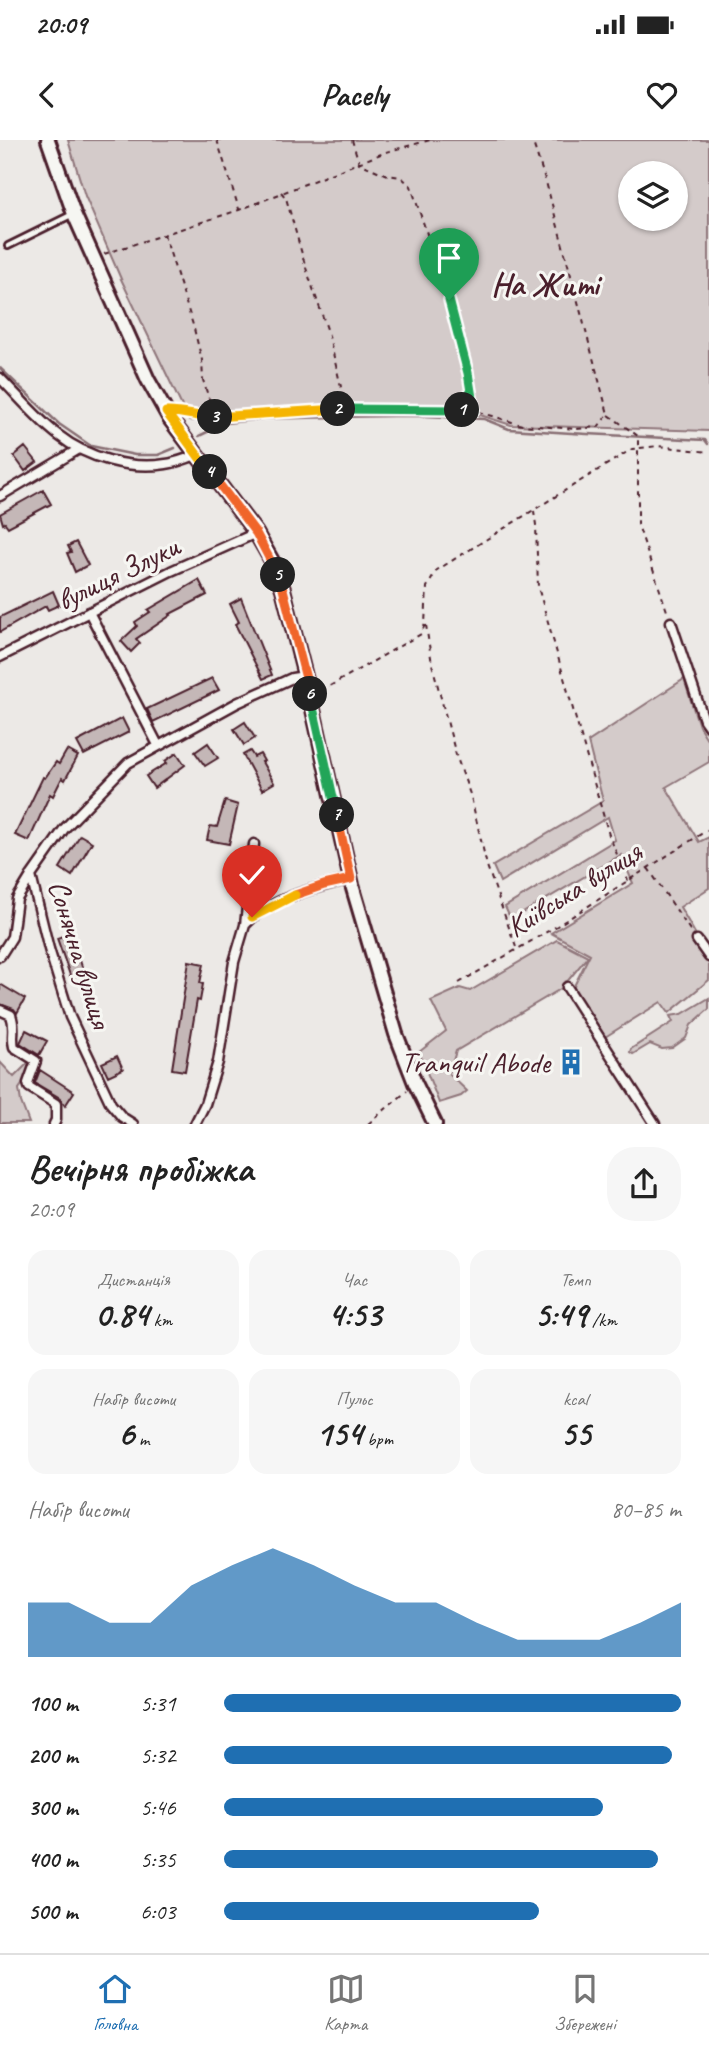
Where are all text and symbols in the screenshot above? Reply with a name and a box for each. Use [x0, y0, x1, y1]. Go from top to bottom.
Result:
text: 20:09 [35, 8, 87, 41]
text: Pacely [321, 74, 388, 115]
icon: back [28, 76, 66, 114]
icon: heart [643, 76, 681, 114]
map controls [618, 161, 688, 231]
button: layers [618, 161, 688, 231]
pin [419, 228, 479, 300]
icon: arrive [430, 239, 468, 277]
district label: На Житі [491, 264, 603, 305]
pin: 2 [320, 392, 356, 426]
pin: 1 [444, 392, 480, 428]
text: 2 [333, 396, 342, 420]
text: 1 [457, 397, 466, 421]
pin: 3 [198, 400, 232, 434]
text: 3 [210, 404, 219, 428]
pin: 4 [192, 454, 228, 490]
text: 4 [205, 459, 214, 483]
street label: вулиця Злуки [50, 526, 187, 619]
pin: 5 [260, 558, 296, 592]
text: 5 [273, 562, 282, 586]
pin: 6 [292, 676, 328, 712]
text: 6 [305, 681, 314, 705]
pin: 7 [320, 798, 354, 832]
text: 7 [332, 802, 341, 826]
street label: Київська вулиця [499, 832, 650, 946]
pin [222, 845, 282, 917]
icon: check [233, 856, 271, 894]
street label: Сонячна вулиця [40, 875, 121, 1035]
place label: Tranquil Abode [401, 1043, 552, 1081]
building icon: Tranquil Abode [556, 1047, 586, 1077]
text: Вечірня пробіжка [28, 1145, 253, 1192]
button: share [607, 1147, 681, 1221]
text: 20:09 [28, 1195, 74, 1224]
text: Дистанція [97, 1268, 170, 1292]
text: Час [342, 1268, 367, 1292]
text: Темп [560, 1268, 591, 1292]
text: 0.84 [95, 1292, 149, 1337]
text: 4:53 [328, 1292, 381, 1337]
text: 5:49 [534, 1292, 587, 1337]
text: km [149, 1308, 172, 1332]
text: /km [587, 1308, 617, 1332]
text: Набір висоти [92, 1387, 175, 1411]
text: Пульс [336, 1387, 373, 1411]
text: kcal [563, 1387, 588, 1411]
text: 6 [118, 1411, 134, 1456]
text: 154 [316, 1411, 363, 1456]
text: 55 [560, 1411, 591, 1456]
text: m [134, 1427, 149, 1451]
text: bpm [363, 1427, 393, 1451]
text: Набір висоти [28, 1495, 128, 1524]
text: 80–85 m [611, 1495, 681, 1524]
text: 100 m [28, 1689, 78, 1718]
text: 5:31 [140, 1689, 176, 1718]
text: 200 m [28, 1741, 78, 1770]
text: 5:32 [140, 1741, 176, 1770]
text: 300 m [28, 1793, 78, 1822]
text: 5:46 [140, 1793, 176, 1822]
text: 400 m [28, 1845, 78, 1874]
text: 5:35 [140, 1845, 176, 1874]
text: 500 m [28, 1897, 77, 1926]
text: 6:03 [140, 1897, 176, 1926]
tab: Головна [93, 1970, 138, 2036]
tab: Карта [324, 1970, 367, 2036]
tab: Збережені [554, 1970, 616, 2036]

